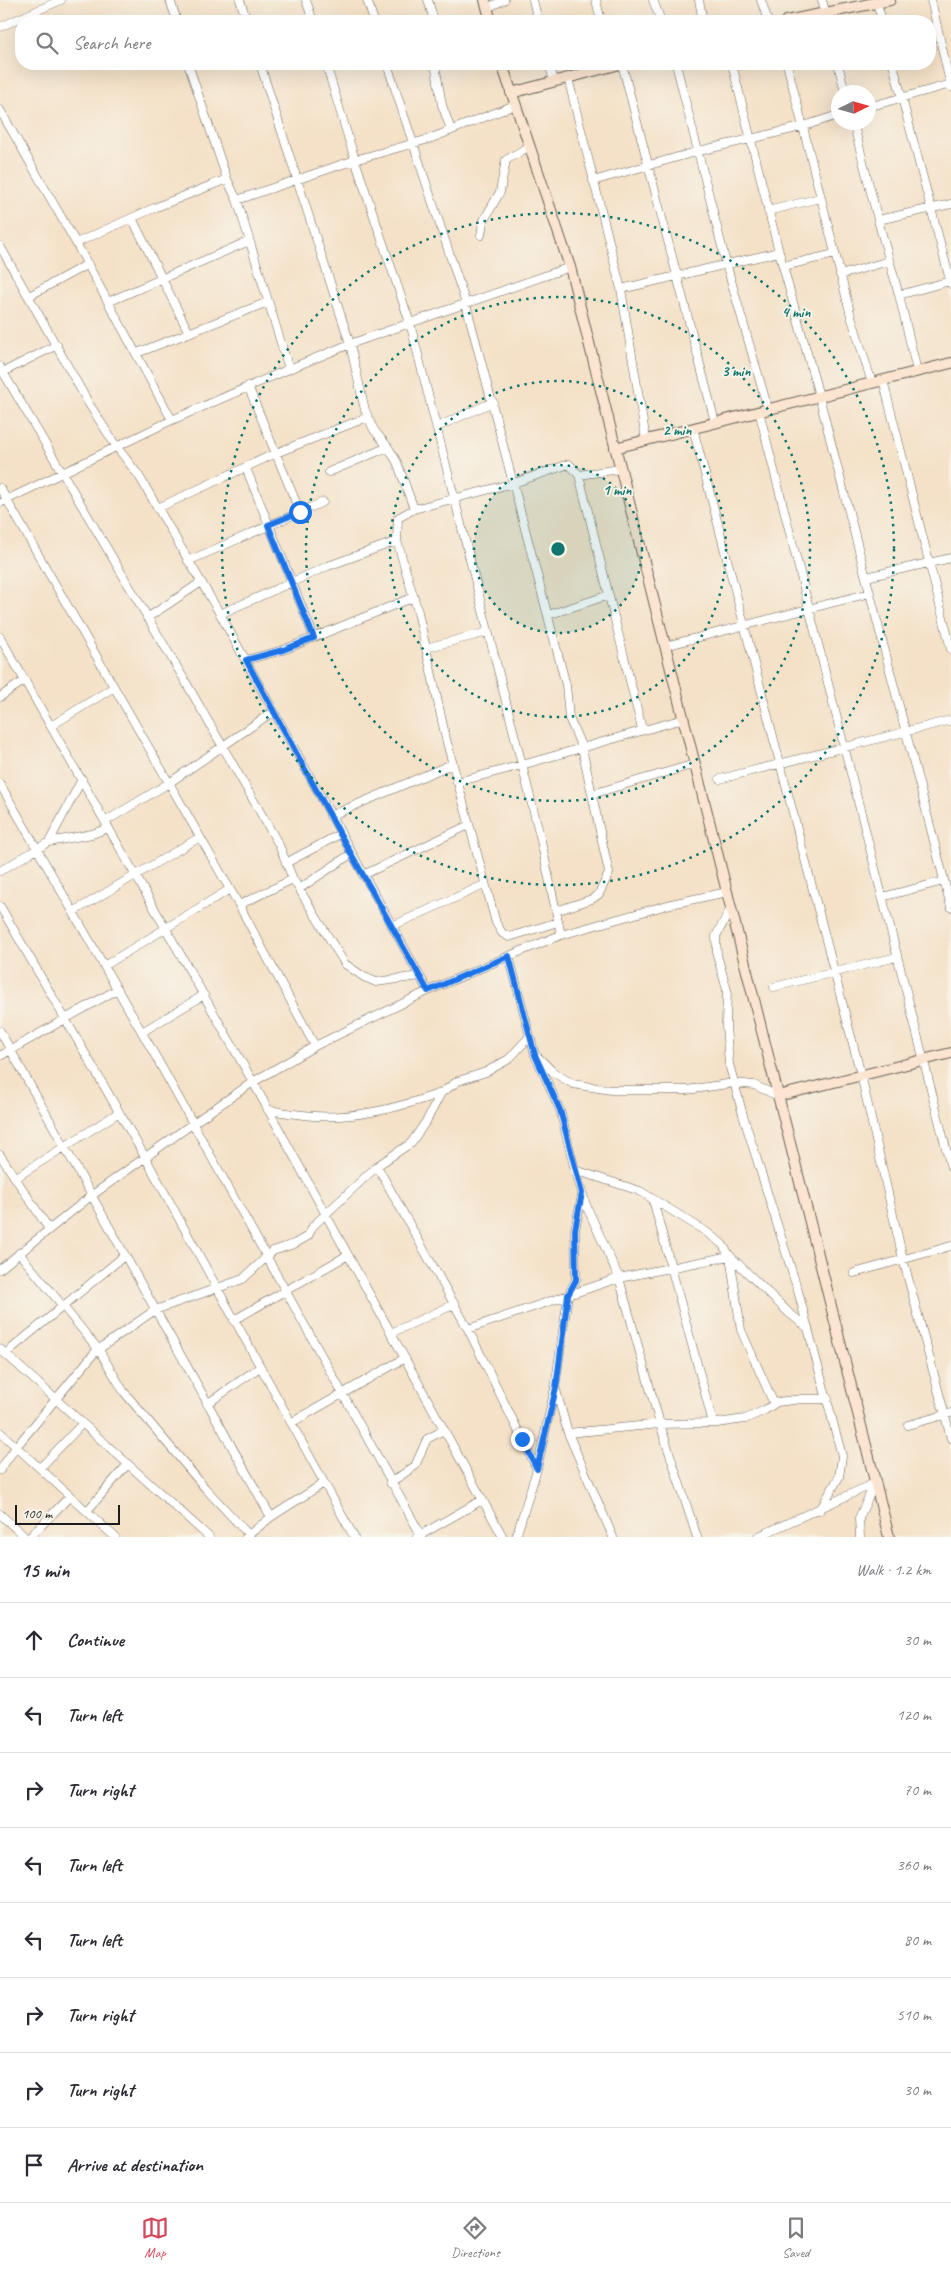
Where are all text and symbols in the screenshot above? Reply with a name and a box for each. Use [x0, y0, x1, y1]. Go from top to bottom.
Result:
search box [15, 15, 936, 70]
icon: search [33, 29, 61, 57]
text: Search here [73, 31, 150, 55]
north arrow [831, 85, 876, 130]
text: 4 min [782, 303, 811, 322]
text: 3 min [722, 362, 751, 381]
text: 2 min [663, 421, 692, 440]
text: 1 min [603, 481, 632, 500]
route start [289, 501, 312, 524]
centre of rings [549, 540, 567, 558]
route end [511, 1428, 534, 1451]
scale bar [15, 1502, 120, 1525]
text: 100 m [22, 1505, 52, 1522]
text: 15 min [20, 1557, 69, 1583]
text: Walk · 1.2 km [856, 1560, 931, 1580]
icon: ahead [20, 1626, 48, 1654]
text: Continue [67, 1628, 124, 1652]
text: 30 m [904, 1630, 931, 1650]
icon: left [20, 1701, 48, 1729]
text: Turn left [67, 1703, 122, 1727]
text: 120 m [897, 1705, 931, 1725]
icon: right [20, 1776, 48, 1804]
text: Turn right [67, 1778, 134, 1802]
text: 70 m [904, 1780, 931, 1800]
icon: left [20, 1851, 48, 1879]
text: Turn left [67, 1853, 122, 1877]
text: 360 m [897, 1855, 931, 1875]
icon: left [20, 1926, 48, 1954]
text: Turn left [67, 1928, 122, 1952]
text: 80 m [904, 1930, 931, 1950]
icon: right [20, 2001, 48, 2029]
text: Turn right [67, 2003, 134, 2027]
text: 510 m [897, 2005, 931, 2025]
icon: right [20, 2076, 48, 2104]
text: Turn right [67, 2078, 134, 2102]
text: 30 m [904, 2080, 931, 2100]
icon: arrive [20, 2151, 48, 2179]
text: Arrive at destination [67, 2153, 203, 2177]
tab: Map [141, 2214, 169, 2261]
tab: Directions [451, 2214, 500, 2261]
tab: Saved [782, 2214, 810, 2261]

